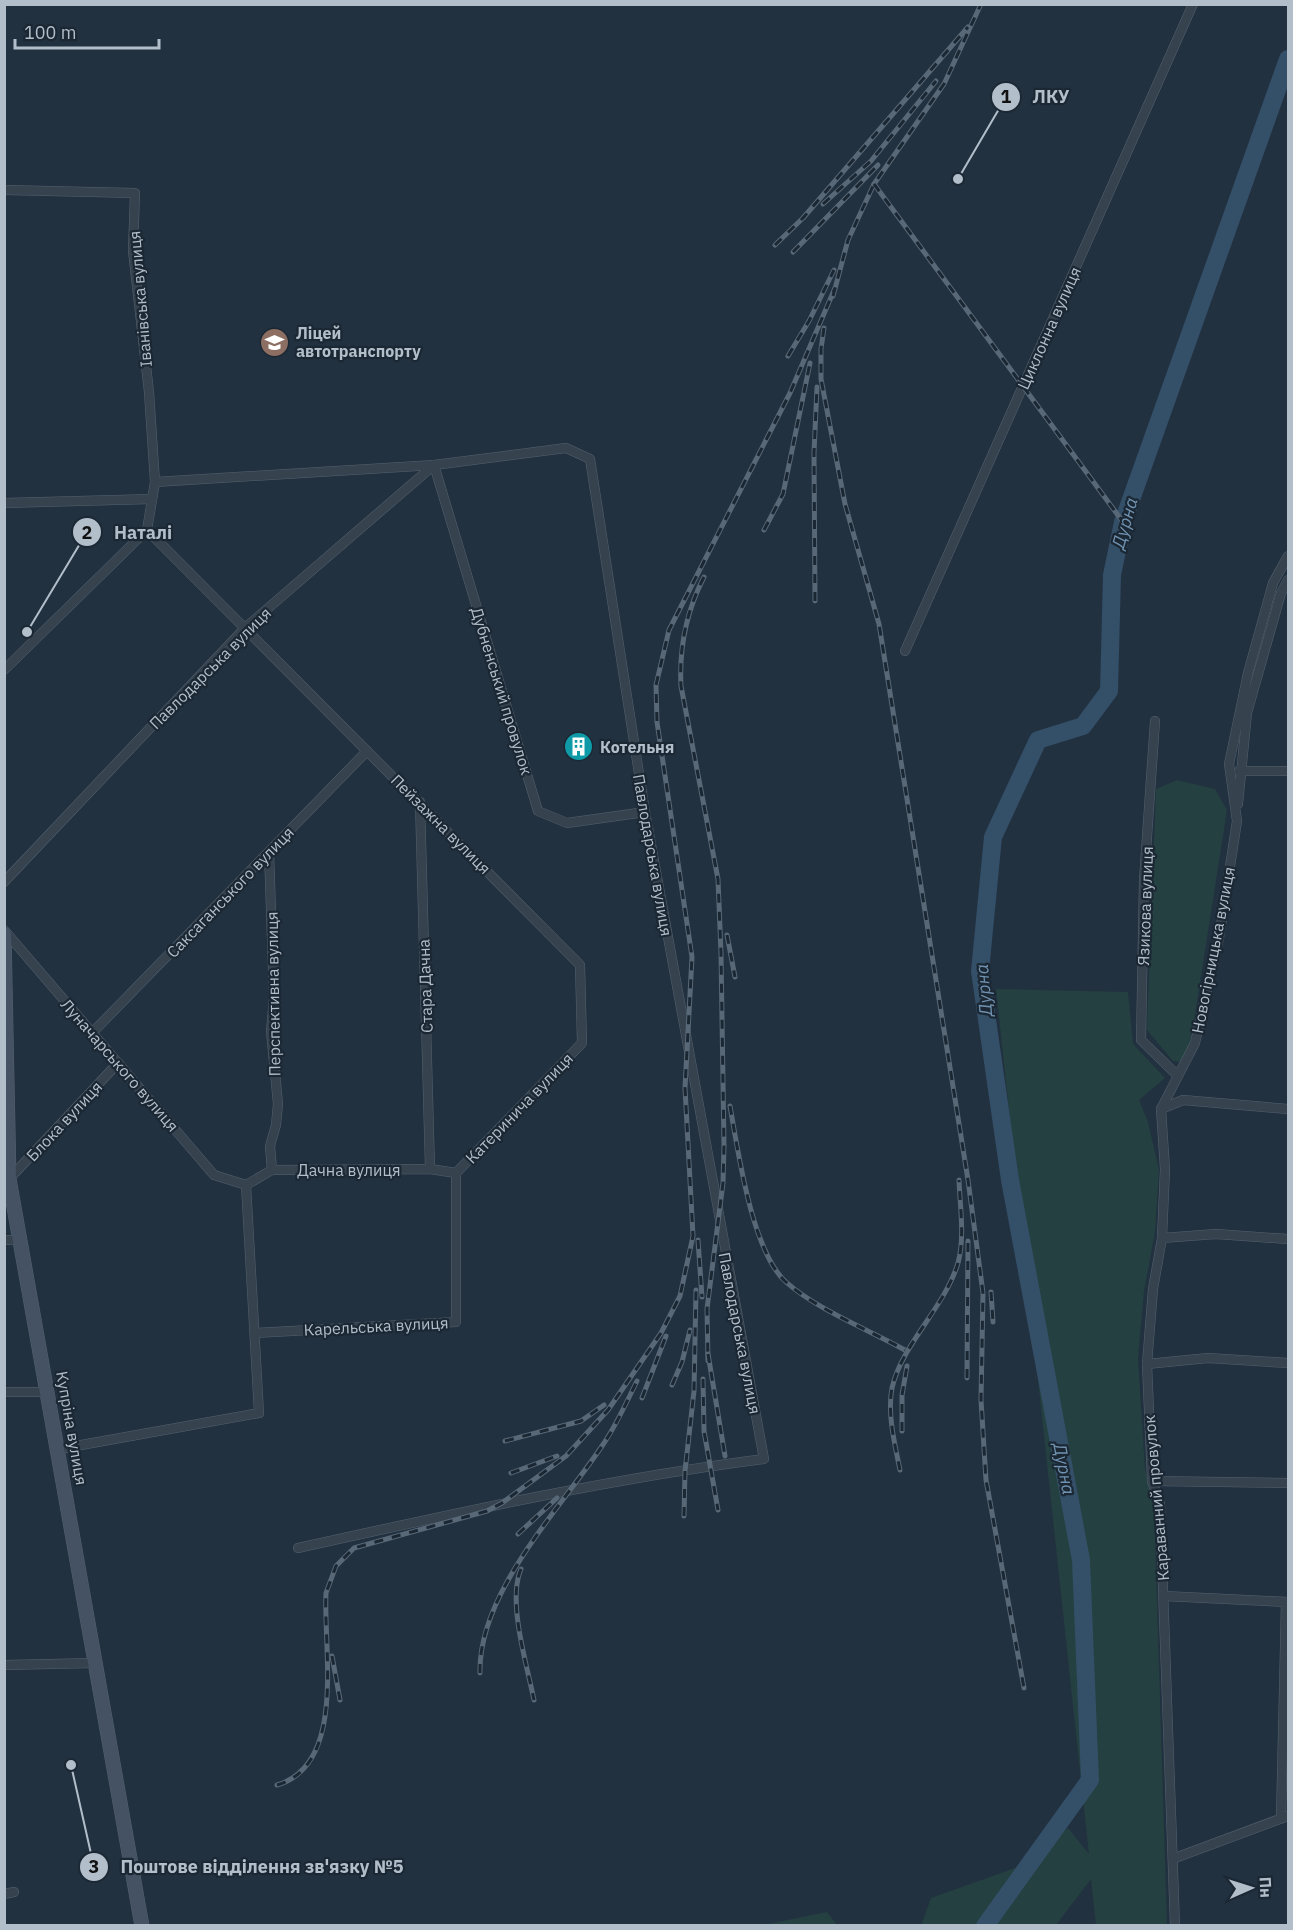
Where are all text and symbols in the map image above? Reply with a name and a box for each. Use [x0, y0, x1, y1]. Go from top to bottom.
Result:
scale bar [15, 12, 159, 50]
text: 100 m [24, 21, 76, 44]
callout: ЛКУ [991, 79, 1081, 115]
text: 1 [1001, 85, 1012, 108]
text: ЛКУ [1033, 85, 1070, 108]
street label: Іванівська вулиця [124, 230, 156, 368]
street label: Циклонна вулиця [1013, 264, 1085, 392]
place label: Ліцей автотранспорту [296, 323, 421, 361]
school or university icon: Ліцей автотранспорту [259, 326, 291, 358]
water label: Дурна [1106, 495, 1143, 553]
callout: Наталі [72, 514, 184, 550]
text: 2 [82, 521, 92, 544]
text: Наталі [114, 521, 172, 544]
street label: Павлодарська вулиця [145, 603, 275, 733]
street label: Дубненський провулок [467, 605, 537, 778]
building icon: Котельня [563, 731, 595, 763]
place label: Котельня [600, 737, 674, 757]
street label: Пейзажна вулиця [387, 770, 495, 878]
street label: Павлодарська вулиця [629, 772, 677, 938]
street label: Саксаганського вулиця [162, 822, 298, 962]
street label: Язикова вулиця [1133, 846, 1157, 966]
street label: Новогірницька вулиця [1187, 865, 1239, 1035]
street label: Перспективна вулиця [262, 911, 284, 1077]
street label: Стара Дачна [413, 938, 437, 1033]
water label: Дурна [970, 963, 997, 1019]
street label: Луначарського вулиця [57, 994, 183, 1136]
street label: Катеринича вулиця [461, 1048, 577, 1168]
street label: Блока вулиця [22, 1077, 106, 1165]
street label: Дачна вулиця [297, 1160, 401, 1180]
street label: Павлодарська вулиця [715, 1250, 765, 1416]
street label: Карельська вулиця [303, 1312, 449, 1340]
street label: Купріна вулиця [52, 1369, 92, 1487]
street label: Караванний провулок [1139, 1414, 1173, 1582]
water label: Дурна [1048, 1439, 1081, 1497]
callout: Поштове відділення зв'язку №5 [79, 1849, 416, 1885]
text: 3 [89, 1855, 99, 1878]
text: Поштове відділення зв'язку №5 [120, 1855, 404, 1878]
north arrow [1221, 1858, 1281, 1918]
text: Пн [1255, 1876, 1277, 1898]

